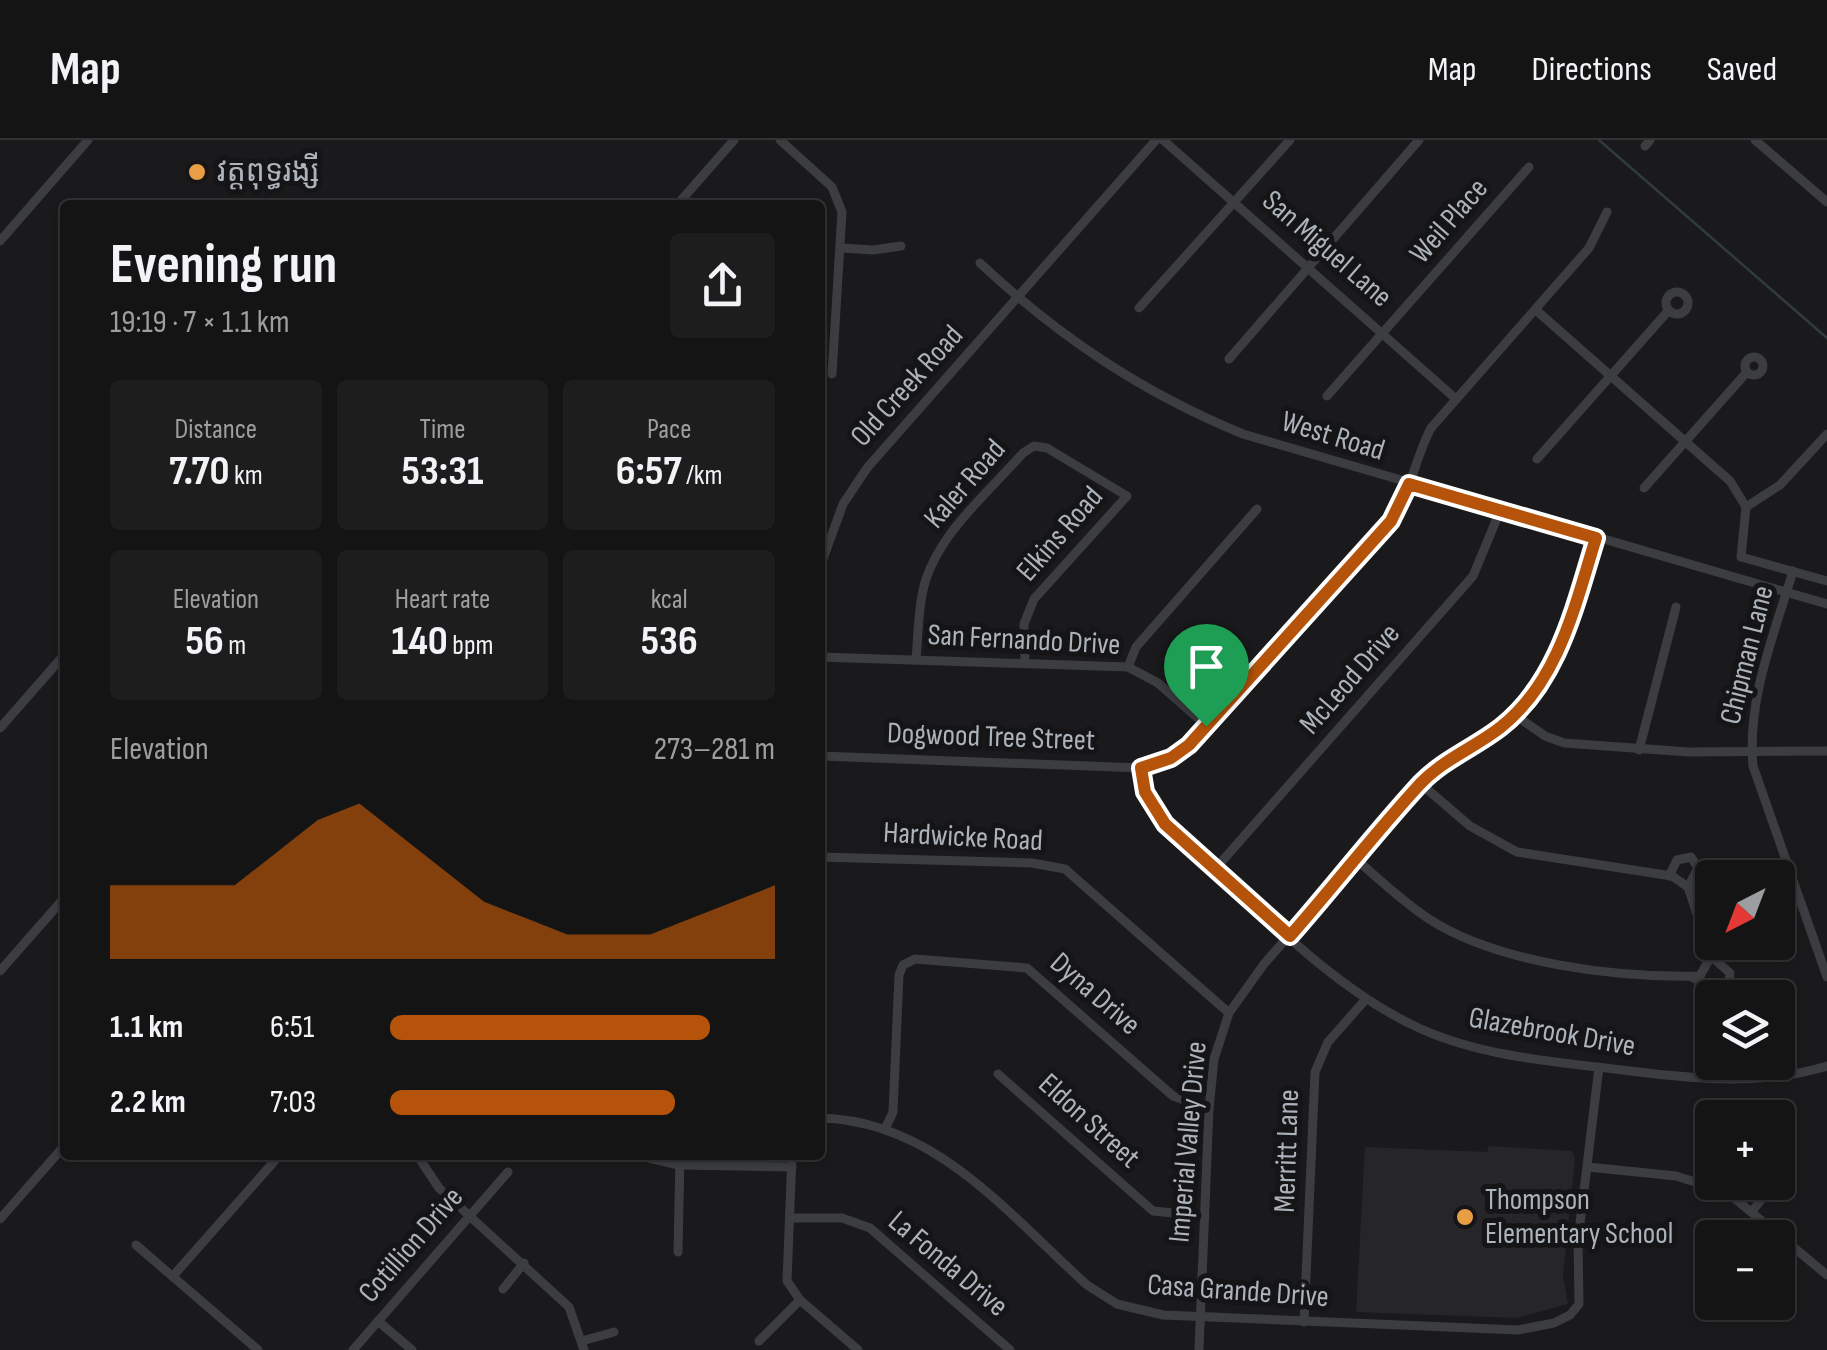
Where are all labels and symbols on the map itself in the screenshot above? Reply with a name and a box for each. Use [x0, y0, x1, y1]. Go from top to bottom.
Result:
place label: វត្តពុទ្ធរង្សី [217, 152, 320, 190]
marker: វត្តពុទ្ធរង្សី [186, 161, 208, 183]
street label: Weil Place [1402, 171, 1496, 271]
street label: San Miguel Lane [1255, 183, 1399, 315]
street label: Old Creek Road [843, 318, 971, 454]
street label: West Road [1277, 403, 1389, 469]
street label: Kaler Road [917, 432, 1013, 536]
street label: Elkins Road [1009, 479, 1111, 589]
street label: Chipman Lane [1712, 582, 1782, 728]
street label: McLeod Drive [1292, 616, 1408, 742]
street label: San Fernando Drive [927, 617, 1121, 663]
pin [1164, 624, 1249, 727]
street label: Dogwood Tree Street [886, 715, 1096, 759]
street label: Hardwicke Road [882, 815, 1044, 859]
north arrow [1695, 860, 1795, 960]
street label: Dyna Drive [1043, 945, 1147, 1043]
street label: Glazebrook Drive [1466, 1000, 1638, 1064]
street label: Imperial Valley Drive [1161, 1040, 1215, 1244]
street label: Eldon Street [1031, 1066, 1147, 1176]
street label: Merritt Lane [1267, 1089, 1307, 1213]
street label: Cotillion Drive [351, 1180, 471, 1310]
place label: Thompson Elementary School [1485, 1182, 1673, 1252]
street label: La Fonda Drive [881, 1204, 1015, 1324]
marker: Thompson Elementary School [1454, 1206, 1476, 1228]
street label: Casa Grande Drive [1146, 1267, 1330, 1315]

